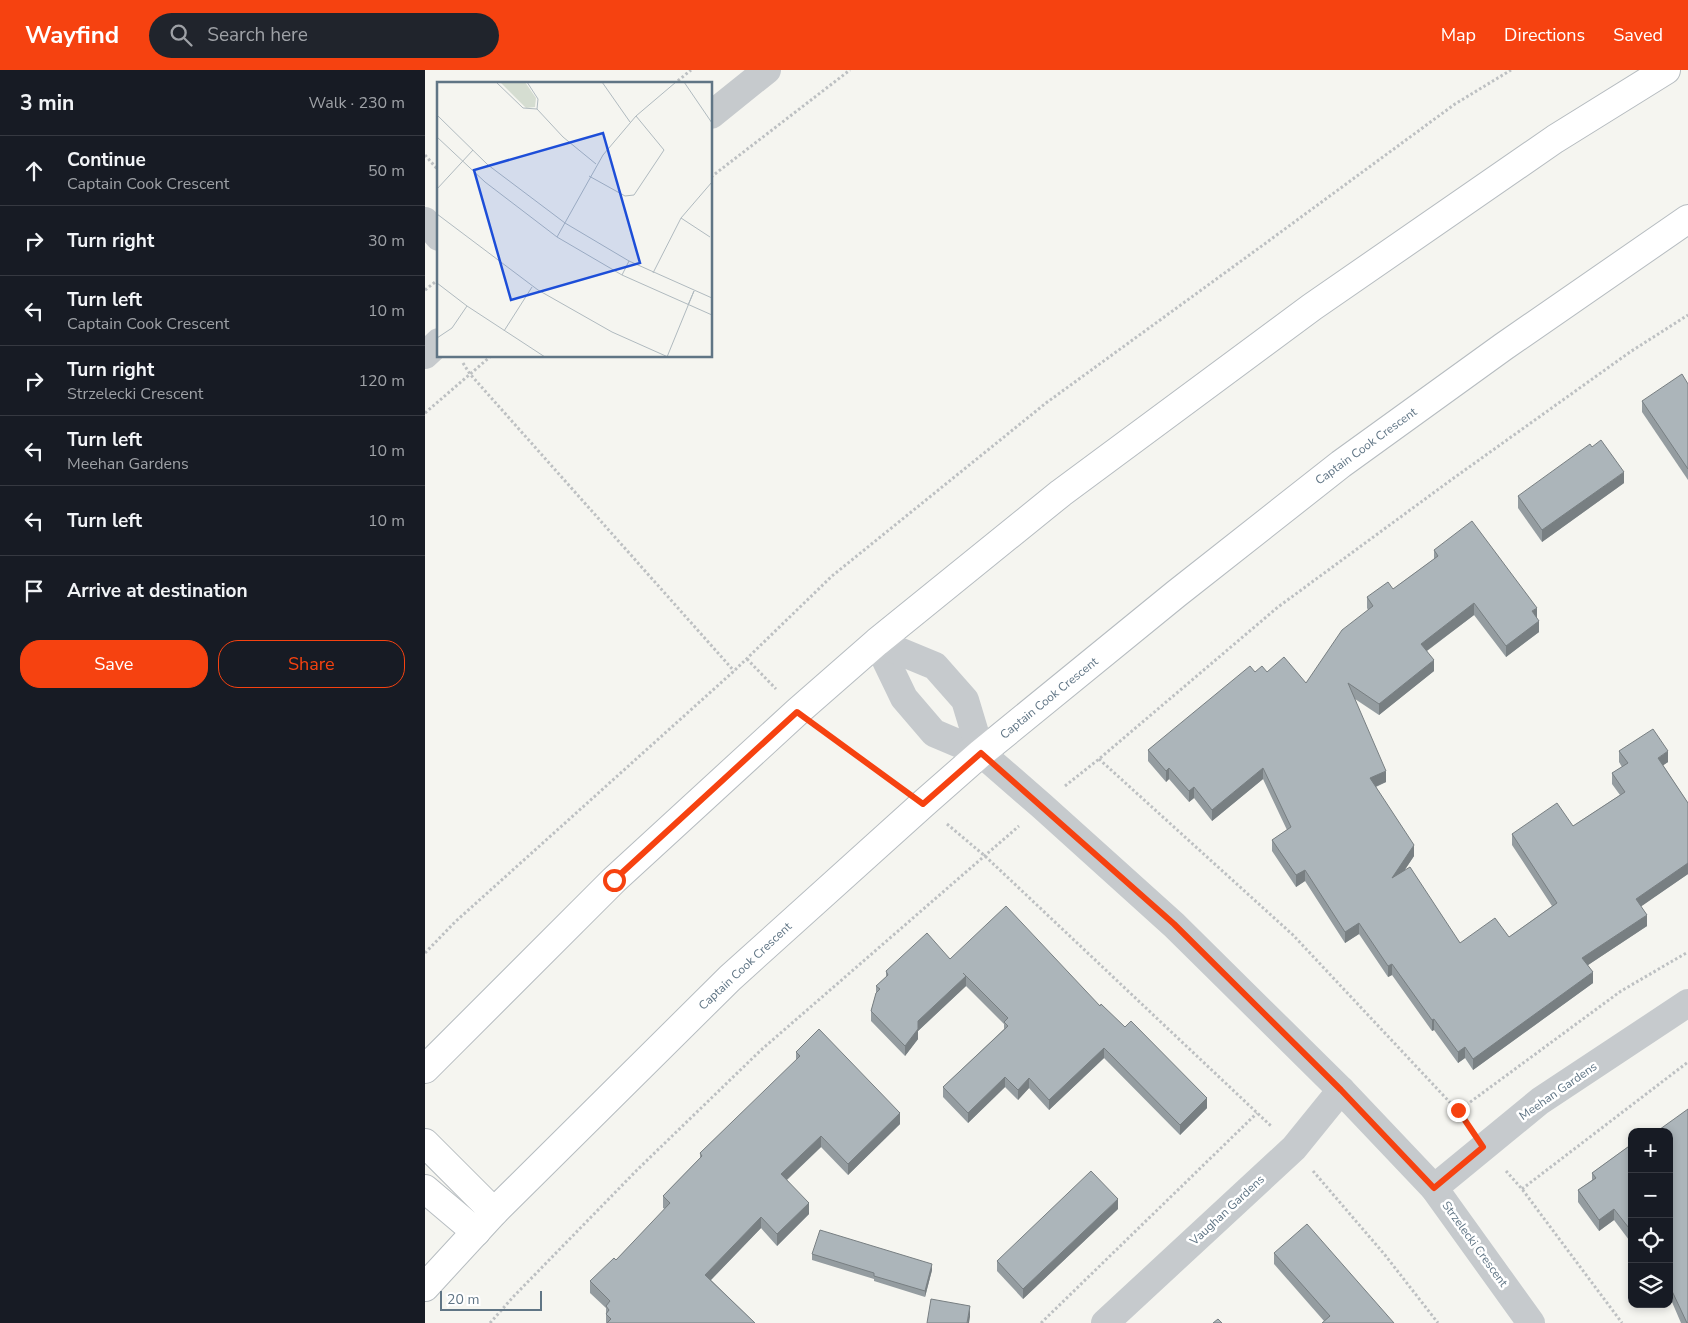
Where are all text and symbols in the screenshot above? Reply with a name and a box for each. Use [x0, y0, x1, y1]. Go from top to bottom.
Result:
search box [149, 13, 499, 58]
text: Wayfind [25, 19, 119, 51]
icon: search [167, 21, 195, 49]
text: Search here [207, 22, 308, 48]
text: Map [1441, 23, 1476, 47]
text: Directions [1504, 23, 1585, 47]
text: Saved [1613, 23, 1663, 47]
inset map [437, 82, 713, 358]
text: 3 min [20, 89, 74, 117]
text: Walk · 230 m [309, 92, 405, 114]
text: Continue [67, 147, 146, 173]
icon: ahead [20, 157, 48, 185]
text: 50 m [368, 160, 405, 182]
text: Captain Cook Crescent [67, 173, 229, 195]
icon: right [20, 227, 48, 255]
text: Turn right [67, 228, 154, 254]
text: 30 m [368, 230, 405, 252]
text: Turn left [67, 287, 142, 313]
icon: left [20, 297, 48, 325]
text: 10 m [368, 300, 405, 322]
text: Captain Cook Crescent [67, 313, 229, 335]
text: Turn right [67, 357, 154, 383]
icon: right [20, 367, 48, 395]
text: 120 m [358, 370, 405, 392]
text: Strzelecki Crescent [67, 383, 203, 405]
street label: Captain Cook Crescent [1312, 403, 1421, 488]
text: Turn left [67, 427, 142, 453]
icon: left [20, 437, 48, 465]
text: 10 m [368, 440, 405, 462]
text: Meehan Gardens [67, 453, 189, 475]
icon: left [20, 507, 48, 535]
text: Turn left [67, 508, 142, 534]
text: 10 m [368, 510, 405, 532]
icon: arrive [20, 577, 48, 605]
text: Arrive at destination [67, 578, 248, 604]
button: Save [20, 640, 208, 688]
button: Share [218, 640, 405, 688]
street label: Captain Cook Crescent [997, 653, 1102, 743]
route start [603, 869, 626, 892]
street label: Captain Cook Crescent [695, 918, 796, 1013]
street label: Meehan Gardens [1516, 1058, 1600, 1124]
route end [1447, 1099, 1470, 1122]
map controls [1628, 1128, 1673, 1308]
button: + [1628, 1128, 1673, 1173]
street label: Vaughan Gardens [1186, 1171, 1268, 1249]
button: − [1628, 1173, 1673, 1218]
street label: Strzelecki Crescent [1438, 1198, 1512, 1291]
button: locate [1628, 1218, 1673, 1263]
button: layers [1628, 1263, 1673, 1308]
scale bar [440, 1288, 543, 1311]
text: 20 m [447, 1290, 479, 1309]

